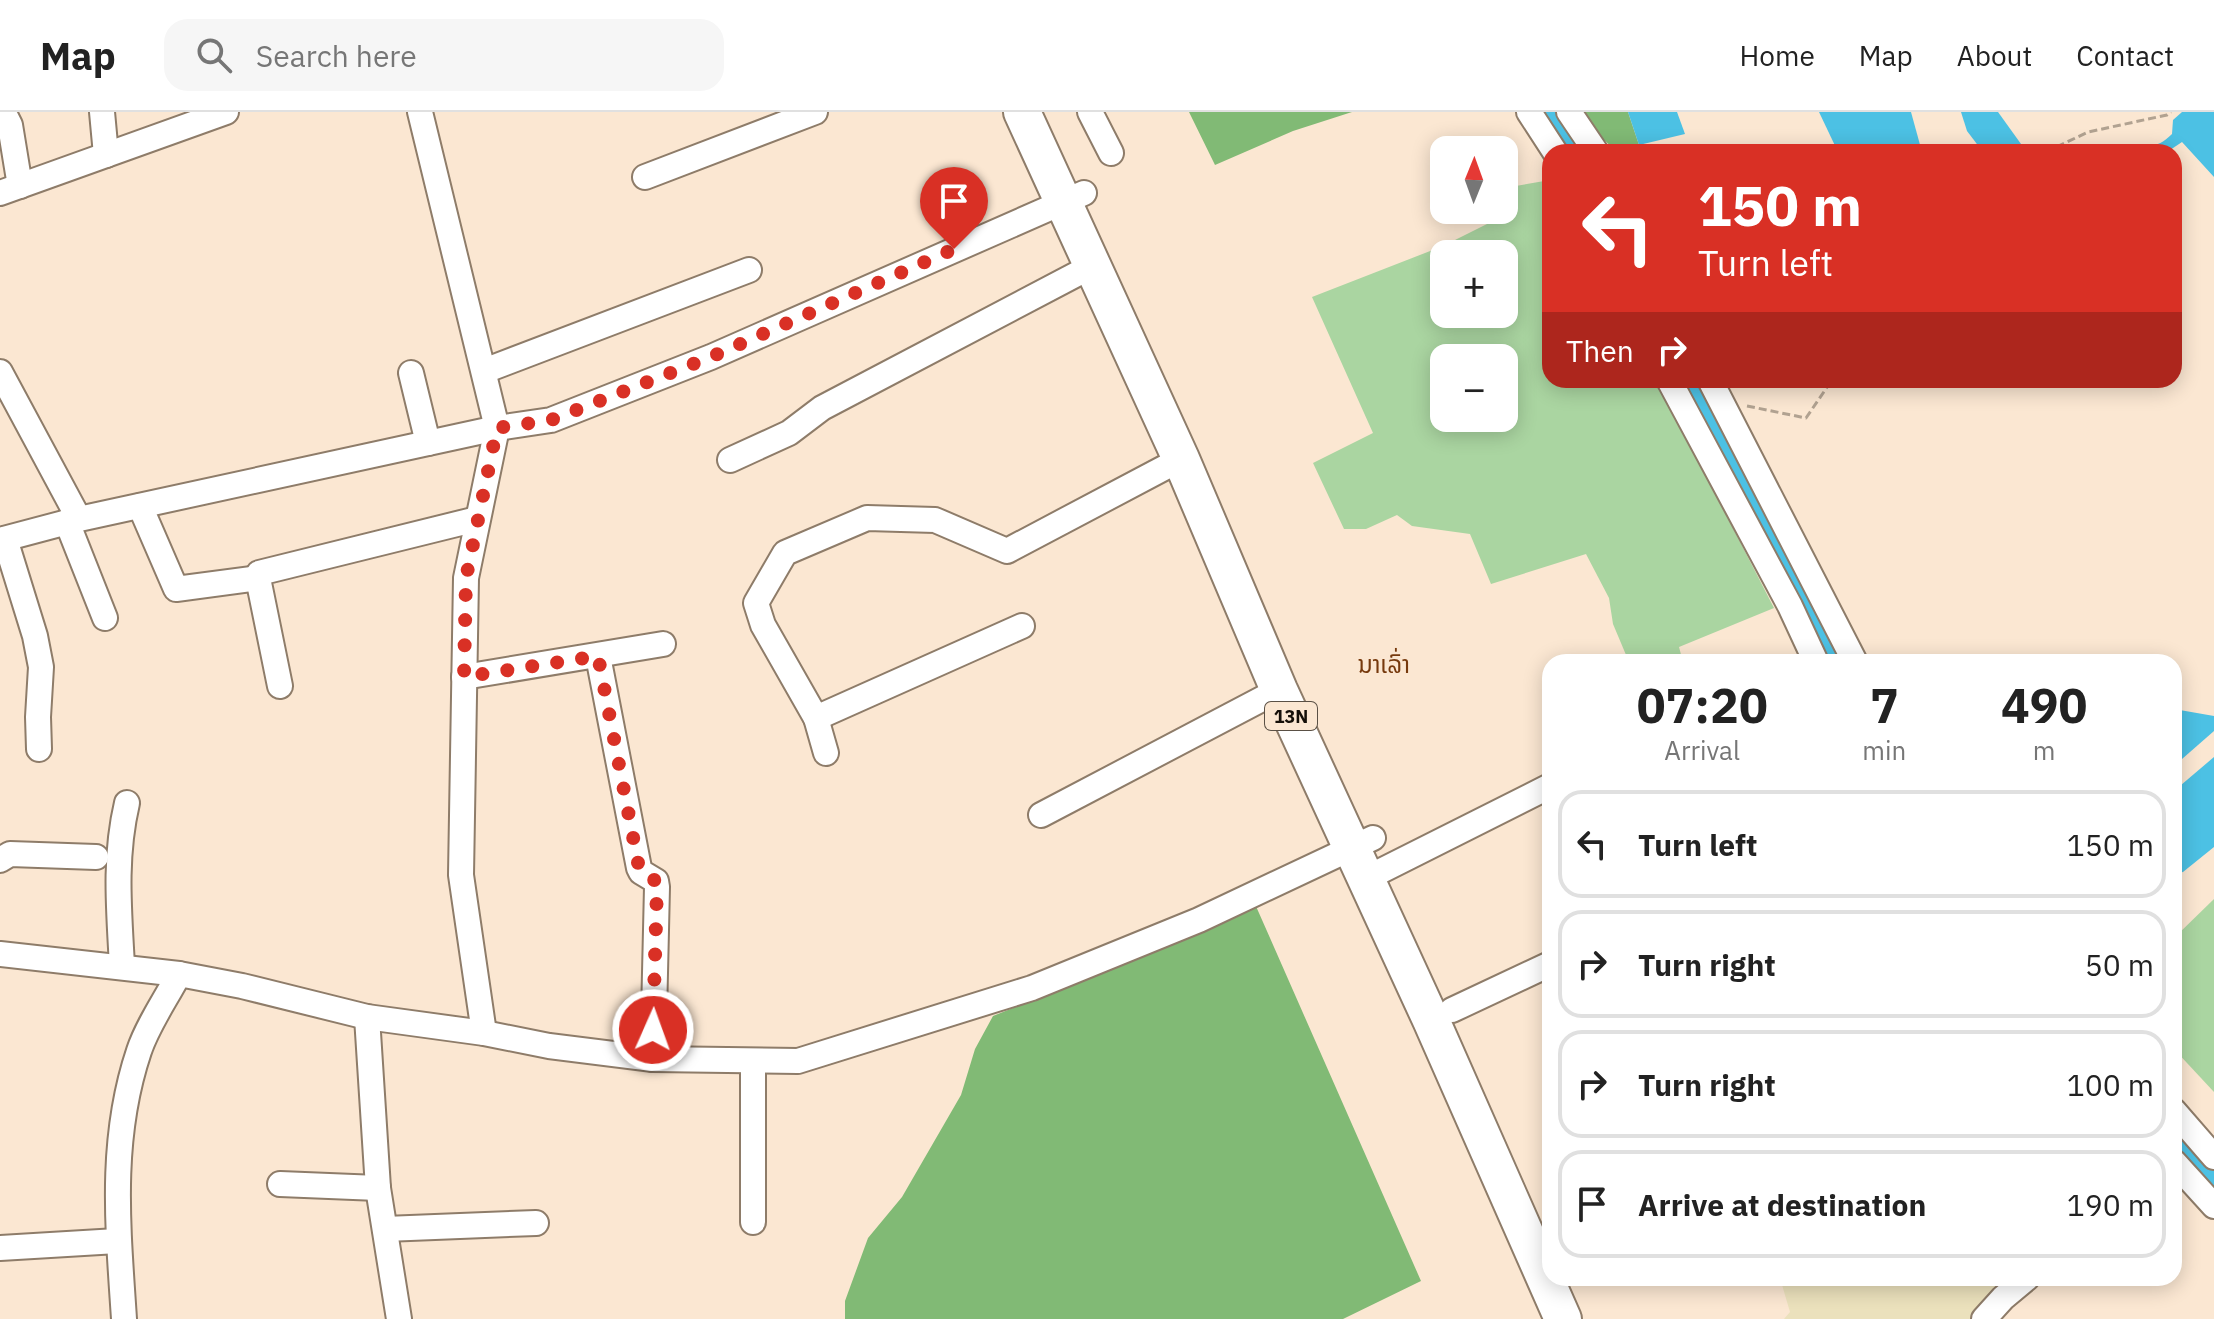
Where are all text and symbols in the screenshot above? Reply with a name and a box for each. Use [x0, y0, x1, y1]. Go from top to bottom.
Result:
search box [164, 19, 724, 91]
text: Map [40, 31, 116, 80]
icon: search [192, 33, 236, 77]
text: Search here [256, 36, 417, 75]
text: Home [1739, 37, 1815, 74]
text: Map [1859, 37, 1913, 74]
text: About [1957, 37, 2032, 74]
text: Contact [2076, 37, 2174, 74]
north arrow [1430, 136, 1518, 224]
map controls [1430, 136, 1518, 432]
pin [920, 167, 988, 249]
text: 150 m [1698, 169, 1862, 241]
icon: left [1566, 176, 1670, 280]
icon: arrive [932, 179, 976, 223]
text: Turn left [1698, 239, 1833, 286]
button: + [1430, 240, 1518, 328]
icon: right [1650, 328, 1694, 372]
text: Then [1566, 331, 1634, 370]
button: − [1430, 344, 1518, 432]
district label: ນາເລົ່າ [1358, 647, 1410, 680]
text: 07:20 [1637, 674, 1768, 736]
text: 7 [1870, 674, 1899, 736]
text: 490 [2001, 674, 2087, 736]
road number: 13N [1265, 702, 1317, 730]
text: Arrival [1664, 733, 1740, 767]
text: min [1862, 733, 1906, 767]
text: m [2033, 733, 2055, 767]
icon: left [1570, 822, 1614, 866]
text: Turn left [1638, 825, 1757, 864]
text: 150 m [2067, 825, 2154, 864]
icon: right [1570, 942, 1614, 986]
text: Turn right [1638, 945, 1776, 984]
text: 50 m [2085, 945, 2154, 984]
position arrow [611, 988, 695, 1072]
icon: right [1570, 1062, 1614, 1106]
text: Turn right [1638, 1065, 1776, 1104]
text: 100 m [2067, 1065, 2154, 1104]
icon: arrive [1570, 1182, 1614, 1226]
text: Arrive at destination [1638, 1185, 1926, 1224]
text: 190 m [2067, 1185, 2154, 1224]

